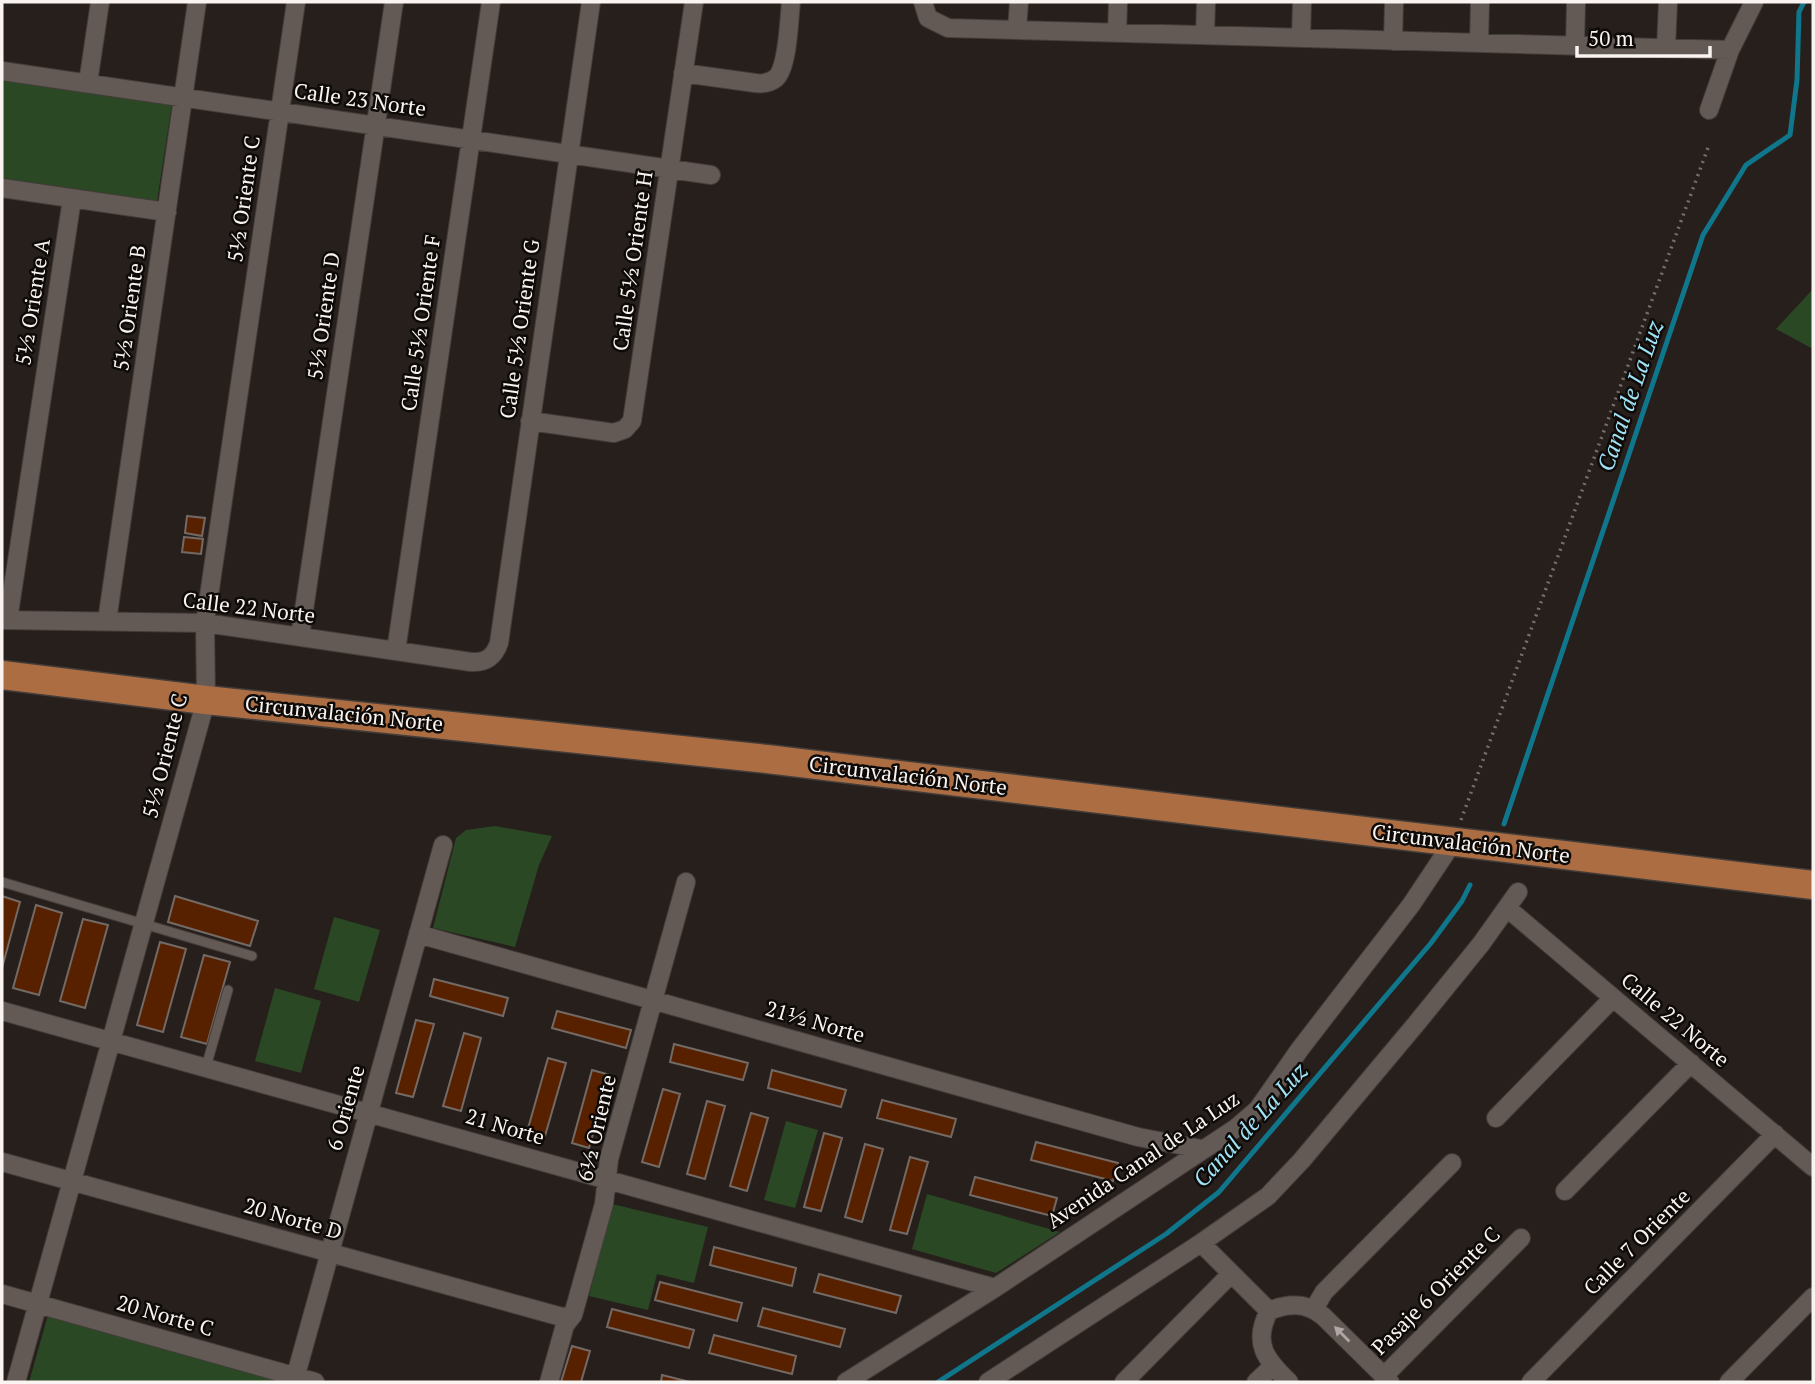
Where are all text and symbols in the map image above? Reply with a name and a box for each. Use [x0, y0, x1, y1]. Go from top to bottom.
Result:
scale bar [1577, 14, 1710, 58]
text: 50 m [1588, 24, 1634, 52]
street label: Calle 23 Norte [292, 76, 428, 122]
street label: 5½ Oriente C [220, 134, 266, 264]
street label: Calle 5½ Oriente H [606, 169, 659, 353]
street label: Calle 5½ Oriente F [394, 233, 446, 413]
street label: 5½ Oriente A [8, 236, 56, 367]
street label: Calle 5½ Oriente G [493, 237, 546, 420]
street label: 5½ Oriente B [106, 243, 152, 373]
street label: 5½ Oriente D [300, 250, 346, 382]
water label: Canal de La Luz [1589, 316, 1670, 475]
street label: Calle 22 Norte [181, 585, 317, 629]
street label: Circunvalación Norte [244, 689, 445, 737]
street label: 5½ Oriente C [135, 691, 193, 821]
street label: Circunvalación Norte [808, 749, 1009, 801]
street label: Circunvalación Norte [1371, 817, 1572, 869]
street label: Calle 22 Norte [1616, 966, 1736, 1073]
street label: 21½ Norte [762, 994, 868, 1049]
water label: Canal de La Luz [1186, 1055, 1314, 1193]
street label: 6 Oriente [320, 1062, 371, 1154]
street label: 6½ Oriente [570, 1072, 622, 1184]
street label: Avenida Canal de La Luz [1041, 1084, 1244, 1234]
street label: 21 Norte [463, 1101, 548, 1151]
street label: Calle 7 Oriente [1577, 1182, 1696, 1301]
street label: 20 Norte D [241, 1191, 346, 1245]
street label: Pasaje 6 Oriente C [1365, 1220, 1506, 1361]
street label: 20 Norte C [114, 1288, 217, 1342]
one-way arrow [1334, 1327, 1351, 1343]

